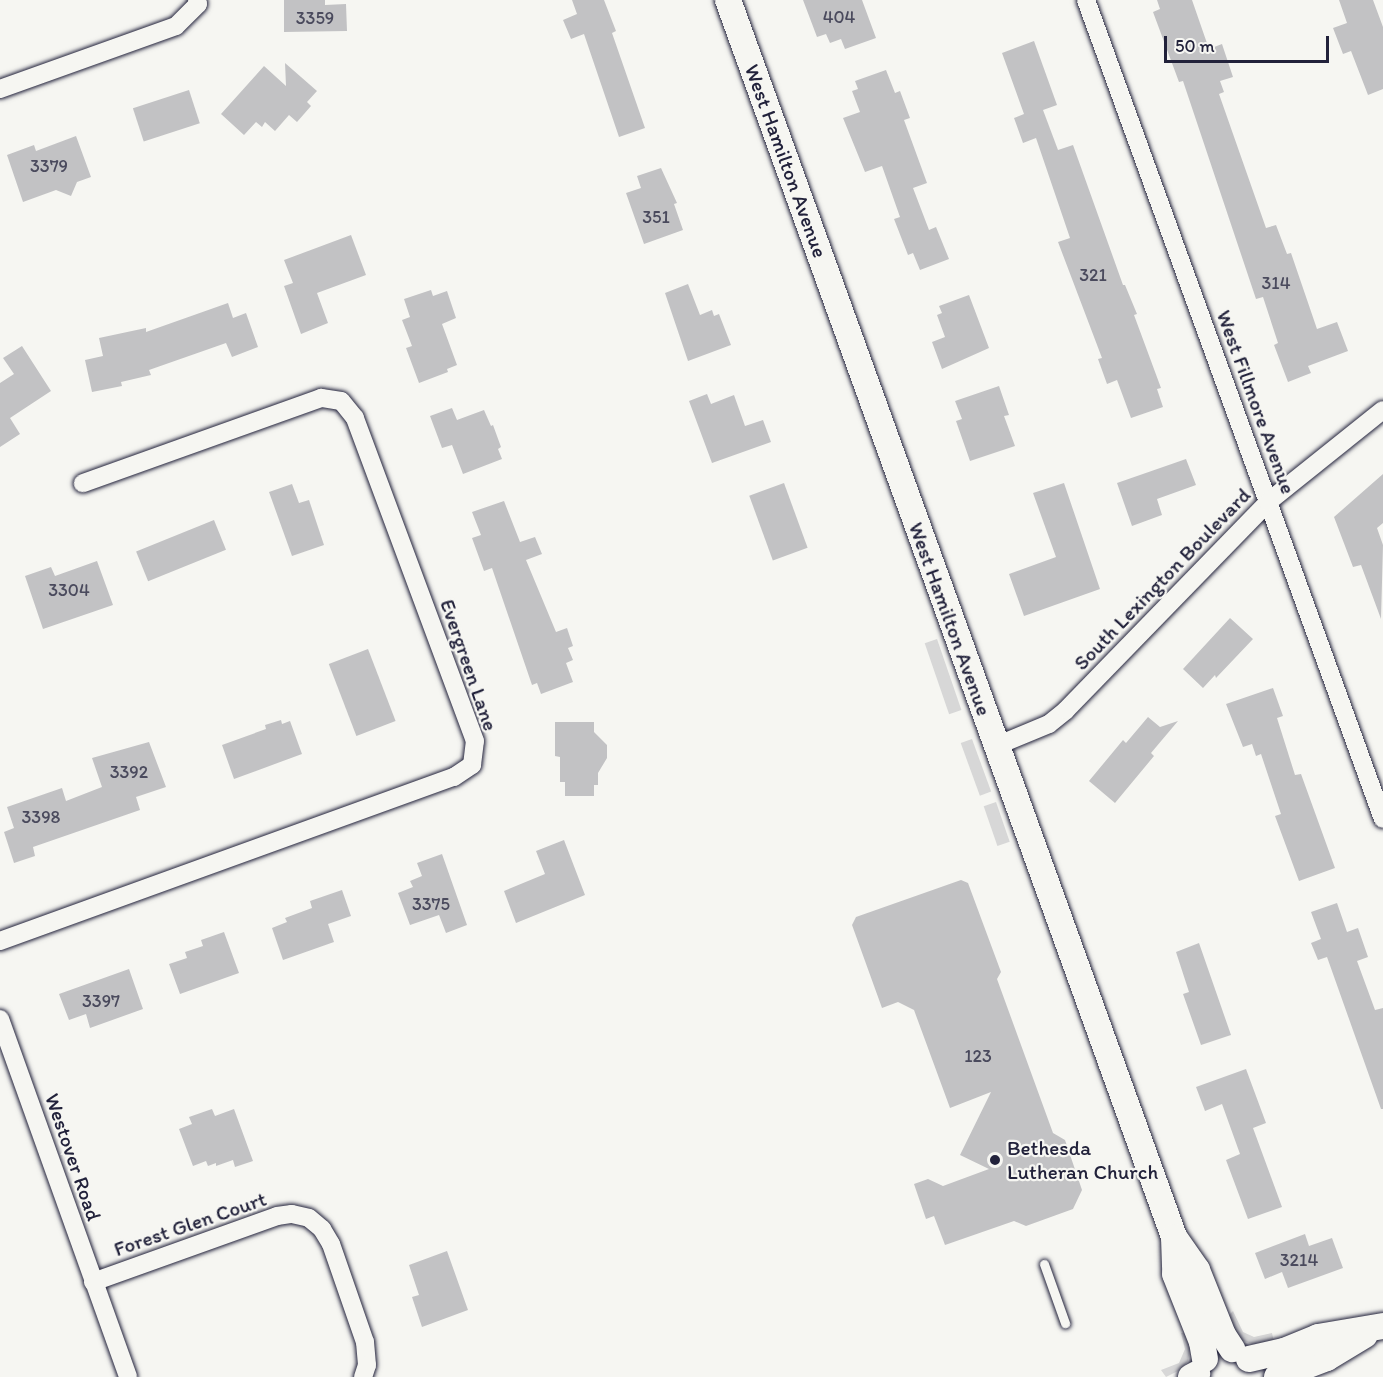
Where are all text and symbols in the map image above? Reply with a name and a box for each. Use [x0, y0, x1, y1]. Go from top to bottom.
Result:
house number: 404 [823, 6, 855, 28]
house number: 3359 [296, 7, 334, 29]
scale bar [1167, 24, 1332, 62]
text: 50 m [1175, 35, 1215, 57]
street label: West Hamilton Avenue [739, 61, 833, 261]
house number: 3379 [30, 155, 68, 177]
house number: 351 [642, 206, 670, 228]
house number: 321 [1079, 264, 1107, 286]
house number: 314 [1262, 272, 1290, 294]
street label: West Fillmore Avenue [1211, 306, 1301, 498]
street label: South Lexington Boulevard [1069, 483, 1255, 675]
street label: West Hamilton Avenue [903, 519, 997, 719]
house number: 3304 [48, 579, 90, 601]
street label: Evergreen Lane [435, 596, 503, 734]
house number: 3392 [110, 761, 148, 783]
house number: 3398 [22, 806, 60, 828]
house number: 3375 [412, 893, 450, 915]
house number: 3397 [82, 990, 120, 1012]
house number: 123 [964, 1045, 992, 1067]
street label: Westover Road [39, 1090, 107, 1224]
place label: Bethesda Lutheran Church [1007, 1135, 1159, 1185]
marker: Bethesda Lutheran Church [988, 1153, 1002, 1167]
street label: Forest Glen Court [111, 1186, 269, 1262]
house number: 3214 [1280, 1249, 1318, 1271]

